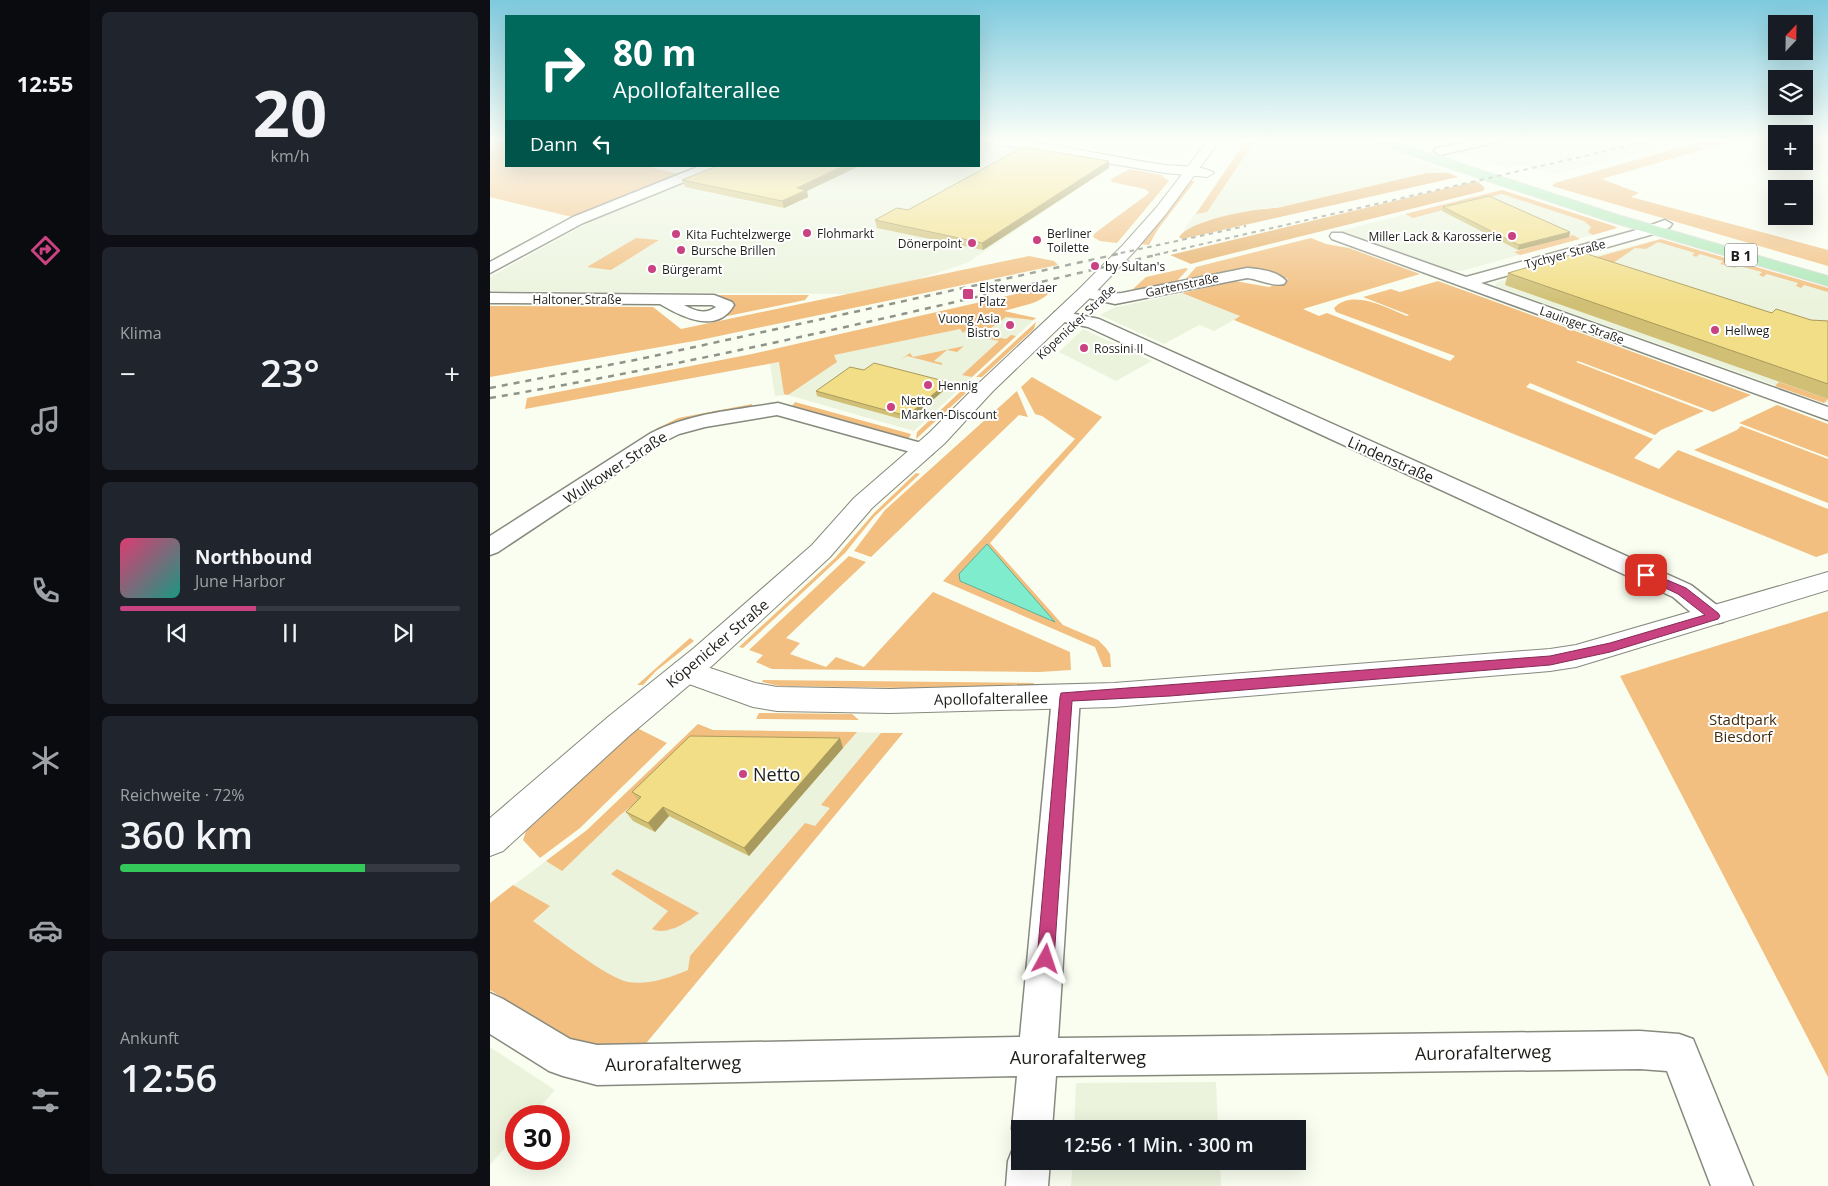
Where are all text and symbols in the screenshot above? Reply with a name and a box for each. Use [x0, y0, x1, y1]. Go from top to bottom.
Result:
north arrow [1768, 15, 1812, 60]
map controls [1768, 15, 1813, 225]
text: 80 m [613, 29, 696, 76]
icon: right [530, 35, 595, 100]
text: 12:55 [17, 68, 73, 98]
text: 20 [253, 68, 327, 156]
button: layers [1768, 70, 1813, 115]
text: Apollofalterallee [613, 74, 780, 104]
button: + [1768, 125, 1813, 170]
icon: left [588, 130, 616, 158]
text: Dann [530, 131, 578, 157]
text: km/h [271, 145, 309, 167]
button: − [1768, 180, 1813, 225]
place label: Flohmarkt [817, 225, 874, 242]
place label: Berliner Toilette [1047, 225, 1092, 256]
place label: Kita Fuchtelzwerge [686, 226, 791, 243]
marker: Flohmarkt [801, 227, 813, 239]
marker: Kita Fuchtelzwerge [670, 228, 682, 240]
place label: Miller Lack & Karosserie [1368, 228, 1502, 245]
marker: Miller Lack & Karosserie [1506, 230, 1518, 242]
icon: directions [28, 233, 63, 268]
marker: Berliner Toilette [1031, 234, 1043, 246]
place label: Dönerpoint [898, 235, 962, 252]
street label: Tychyer Straße [1523, 235, 1608, 273]
marker: Dönerpoint [966, 237, 978, 249]
place label: Bursche Brillen [691, 242, 776, 259]
marker: Bursche Brillen [675, 244, 687, 256]
road number: B 1 [1725, 244, 1757, 266]
place label: by Sultan's [1105, 258, 1165, 275]
marker: by Sultan's [1089, 260, 1101, 272]
place label: Bürgeramt [662, 261, 722, 278]
marker: Bürgeramt [646, 263, 658, 275]
street label: Gartenstraße [1144, 269, 1220, 301]
place label: Elsterwerdaer Platz [979, 279, 1057, 310]
street label: Köpenicker Straße [1033, 281, 1119, 363]
marker: Elsterwerdaer Platz [961, 287, 975, 301]
street label: Haltoner Straße [533, 291, 622, 308]
street label: Lauinger Straße [1537, 302, 1627, 348]
place label: Vuong Asia Bistro [938, 310, 1000, 341]
marker: Vuong Asia Bistro [1004, 319, 1016, 331]
text: Klima [120, 322, 162, 344]
place label: Hellweg [1725, 322, 1770, 339]
marker: Hellweg [1709, 324, 1721, 336]
place label: Rossini II [1094, 340, 1143, 357]
marker: Rossini II [1078, 342, 1090, 354]
text: 23° [260, 346, 320, 398]
text: − [120, 354, 136, 392]
text: + [444, 354, 460, 392]
place label: Hennig [938, 377, 978, 394]
marker: Hennig [922, 379, 934, 391]
place label: Netto Marken-Discount [901, 392, 997, 423]
marker: Netto Marken-Discount [885, 401, 897, 413]
icon: music [28, 403, 63, 438]
street label: Wulkower Straße [559, 426, 671, 508]
street label: Lindenstraße [1345, 431, 1437, 487]
text: Northbound [195, 544, 312, 570]
pin [1625, 554, 1667, 596]
icon: arrive [1632, 561, 1660, 589]
text: June Harbor [195, 570, 285, 592]
icon: phone [28, 573, 63, 608]
street label: Köpenicker Straße [662, 594, 772, 692]
icon: previous [163, 619, 191, 647]
icon: pause [276, 619, 304, 647]
icon: next [389, 619, 417, 647]
street label: Apollofalterallee [934, 687, 1048, 709]
park label: Stadtpark Biesdorf [1709, 709, 1777, 746]
icon: climate [28, 743, 63, 778]
place label: Netto [753, 762, 800, 786]
marker: Netto [737, 768, 749, 780]
text: Reichweite · 72% [120, 784, 245, 806]
text: 360 km [120, 808, 253, 860]
icon: car [28, 913, 63, 948]
position arrow [1019, 932, 1071, 984]
text: Ankunft [120, 1027, 179, 1049]
street label: Aurorafalterweg [1415, 1039, 1552, 1065]
street label: Aurorafalterweg [1010, 1045, 1146, 1069]
street label: Aurorafalterweg [605, 1050, 742, 1076]
text: 12:56 [120, 1051, 217, 1103]
icon: filters [28, 1083, 63, 1118]
speed limit sign: 30 [505, 1105, 570, 1170]
text: 12:56 · 1 Min. · 300 m [1063, 1132, 1254, 1158]

